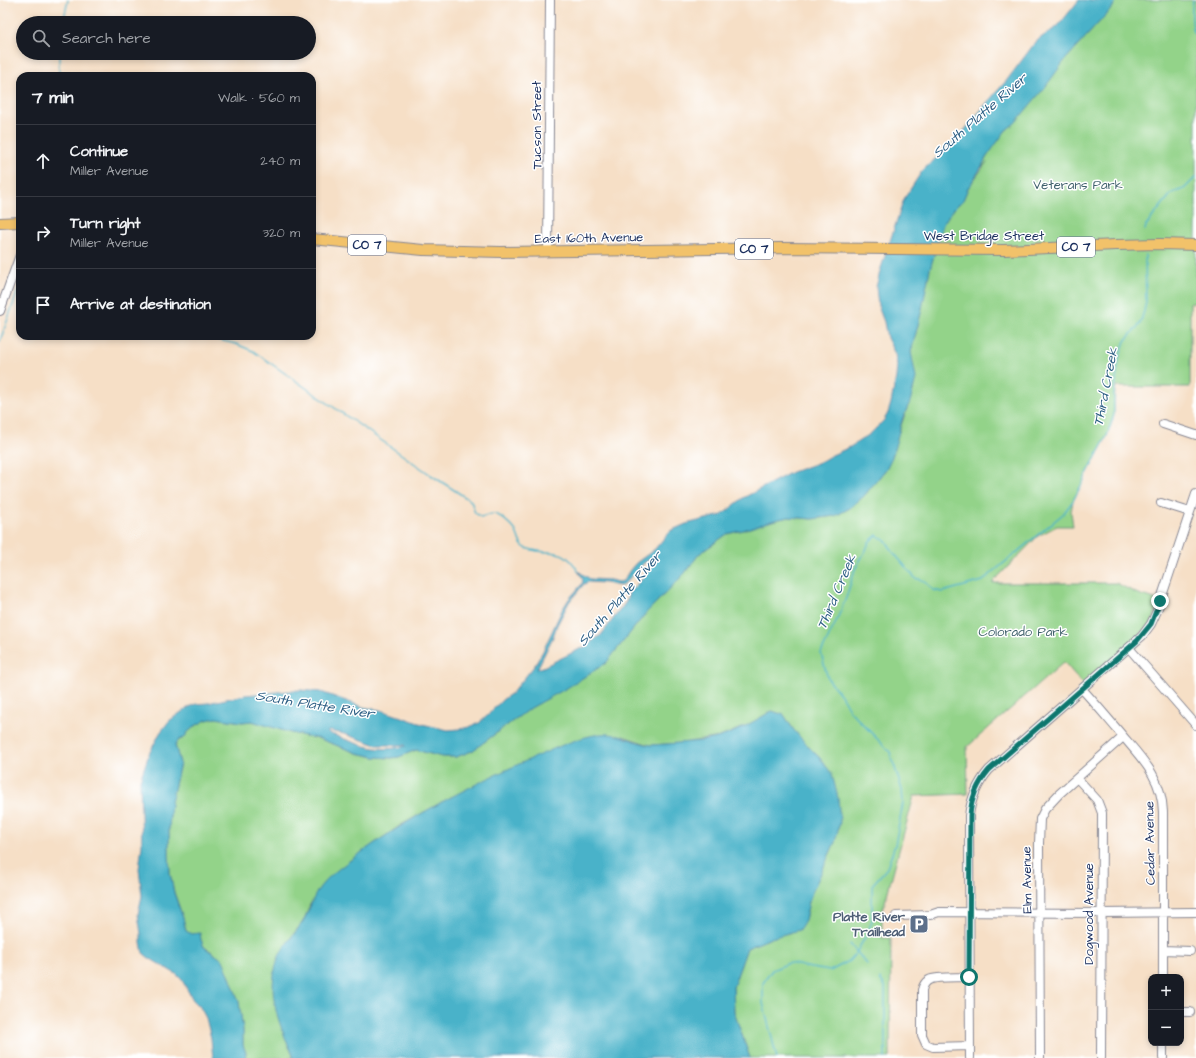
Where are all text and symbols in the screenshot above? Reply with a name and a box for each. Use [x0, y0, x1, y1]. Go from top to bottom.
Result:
search box [16, 16, 316, 60]
icon: search [30, 27, 52, 49]
text: Search here [62, 28, 151, 49]
water label: South Platte River [928, 68, 1033, 163]
street label: Tucson Street [528, 80, 546, 169]
text: 7 min [32, 86, 74, 110]
text: Walk · 560 m [218, 89, 300, 107]
text: Continue [70, 141, 128, 162]
icon: ahead [32, 150, 54, 172]
text: 240 m [260, 152, 300, 170]
text: Miller Avenue [70, 162, 148, 180]
park label: Veterans Park [1033, 176, 1123, 194]
text: Turn right [70, 213, 141, 234]
icon: right [32, 222, 54, 244]
text: 320 m [262, 224, 300, 242]
street label: West Bridge Street [924, 227, 1045, 246]
street label: East 160th Avenue [535, 228, 643, 248]
text: Miller Avenue [70, 234, 148, 252]
road number: CO 7 [348, 235, 386, 255]
road number: CO 7 [1057, 237, 1095, 257]
road number: CO 7 [735, 239, 773, 259]
icon: arrive [32, 294, 54, 316]
text: Arrive at destination [70, 294, 211, 315]
water label: Third Creek [1089, 346, 1123, 428]
water label: South Platte River [573, 546, 668, 651]
water label: Third Creek [812, 551, 862, 633]
route end [1151, 592, 1169, 610]
park label: Colorado Park [979, 623, 1067, 641]
water label: South Platte River [254, 686, 377, 724]
street label: Cedar Avenue [1140, 801, 1160, 885]
street label: Elm Avenue [1017, 846, 1037, 914]
street label: Dogwood Avenue [1080, 863, 1099, 965]
place label: Platte River Trailhead [833, 908, 906, 941]
parking icon: Platte River Trailhead [908, 913, 930, 935]
route start [960, 968, 978, 986]
map controls [1148, 974, 1184, 1046]
button: + [1148, 974, 1184, 1010]
button: − [1148, 1010, 1184, 1046]

